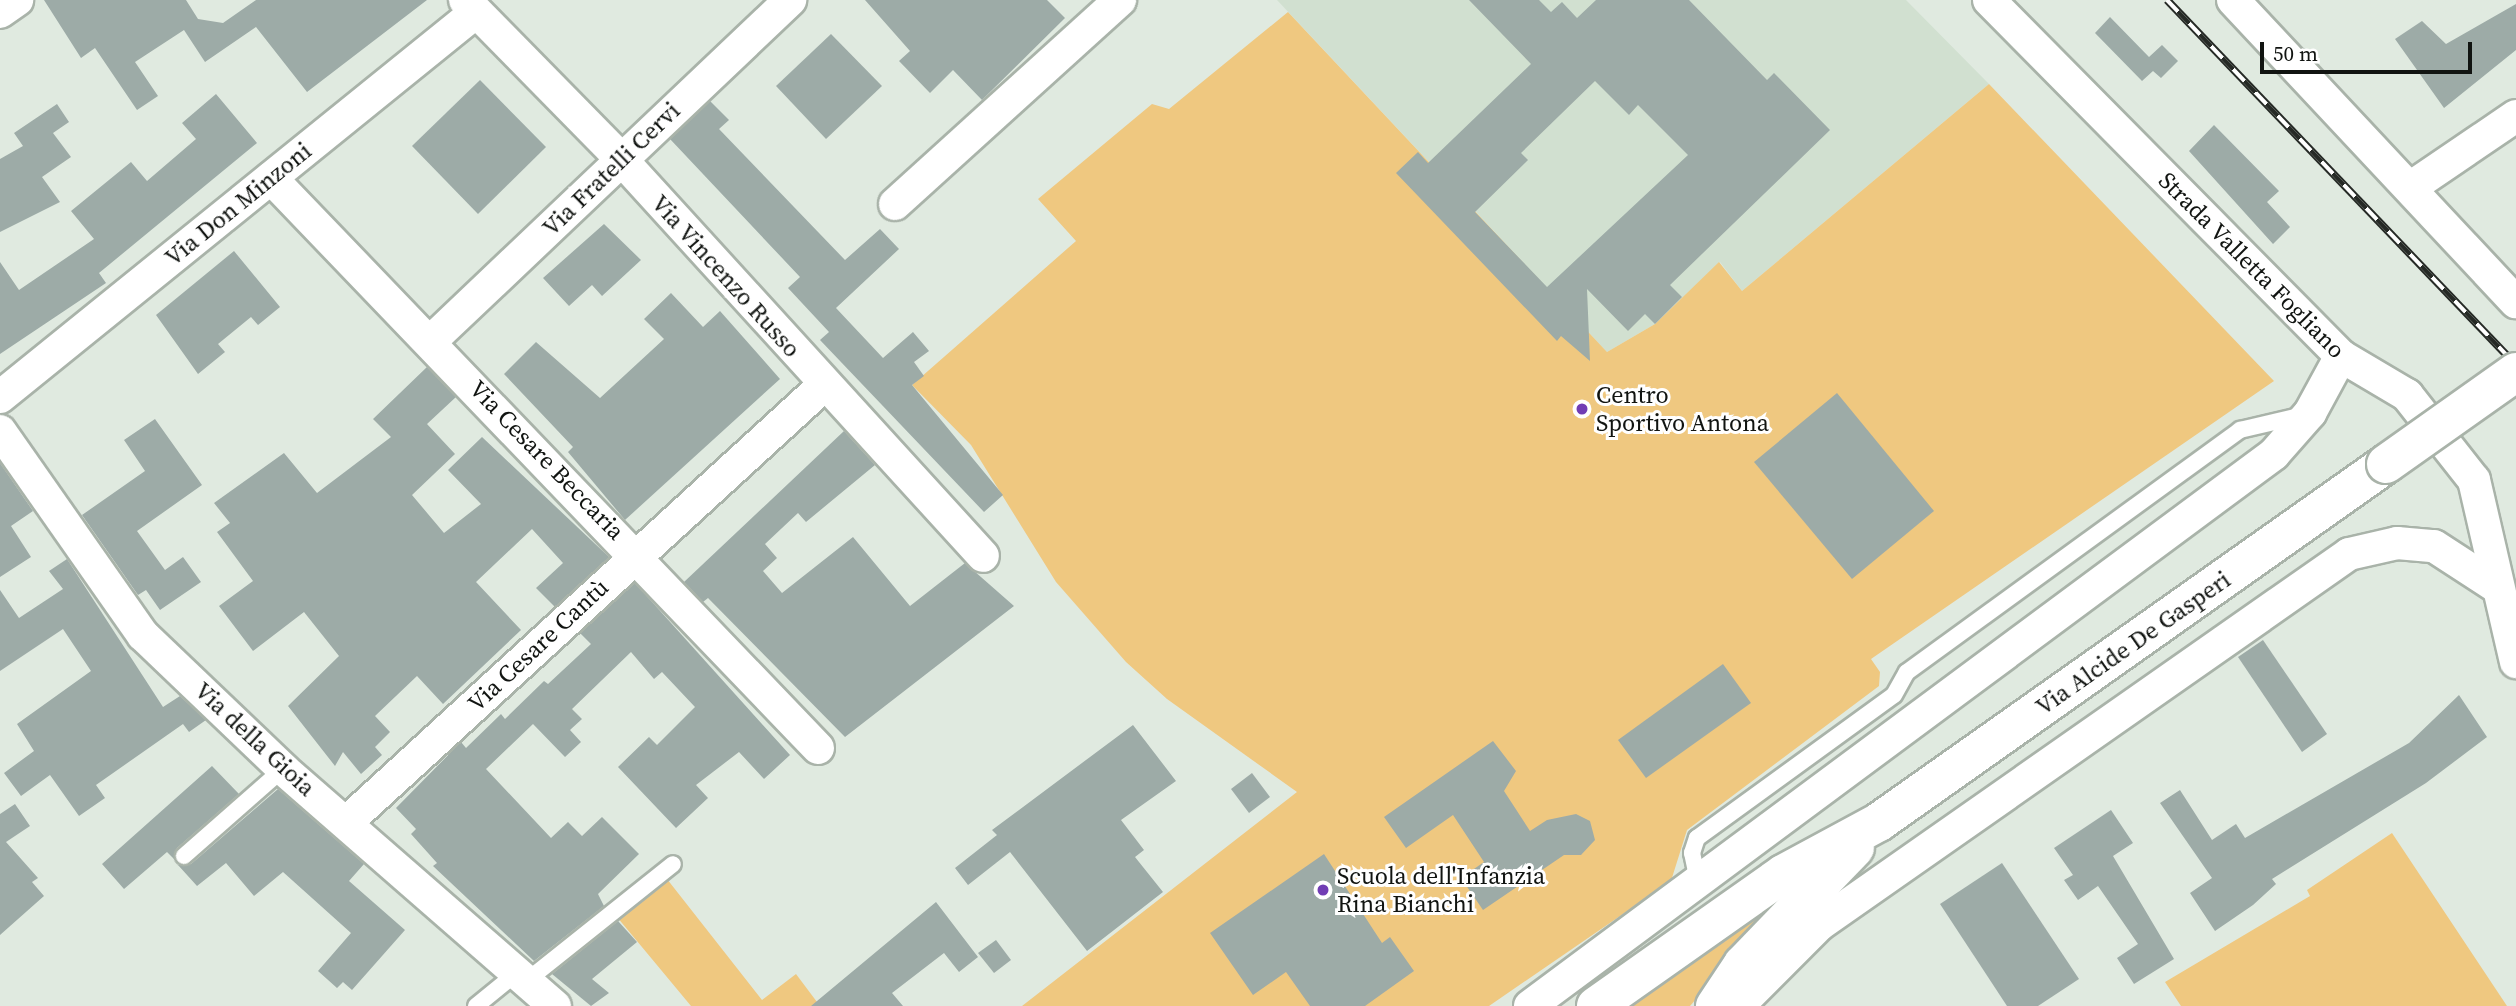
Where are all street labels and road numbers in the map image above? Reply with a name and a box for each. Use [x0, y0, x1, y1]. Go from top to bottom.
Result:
street label: Via Fratelli Cervi [536, 96, 686, 242]
street label: Via Don Minzoni [159, 136, 317, 272]
street label: Strada Valletta Fogliano [2153, 166, 2351, 364]
street label: Via Vincenzo Russo [645, 189, 807, 363]
street label: Via Cesare Beccaria [464, 374, 630, 546]
street label: Via Alcide De Gasperi [2030, 565, 2236, 721]
street label: Via Cesare Cantù [462, 573, 614, 717]
street label: Via della Gioia [189, 676, 321, 802]

